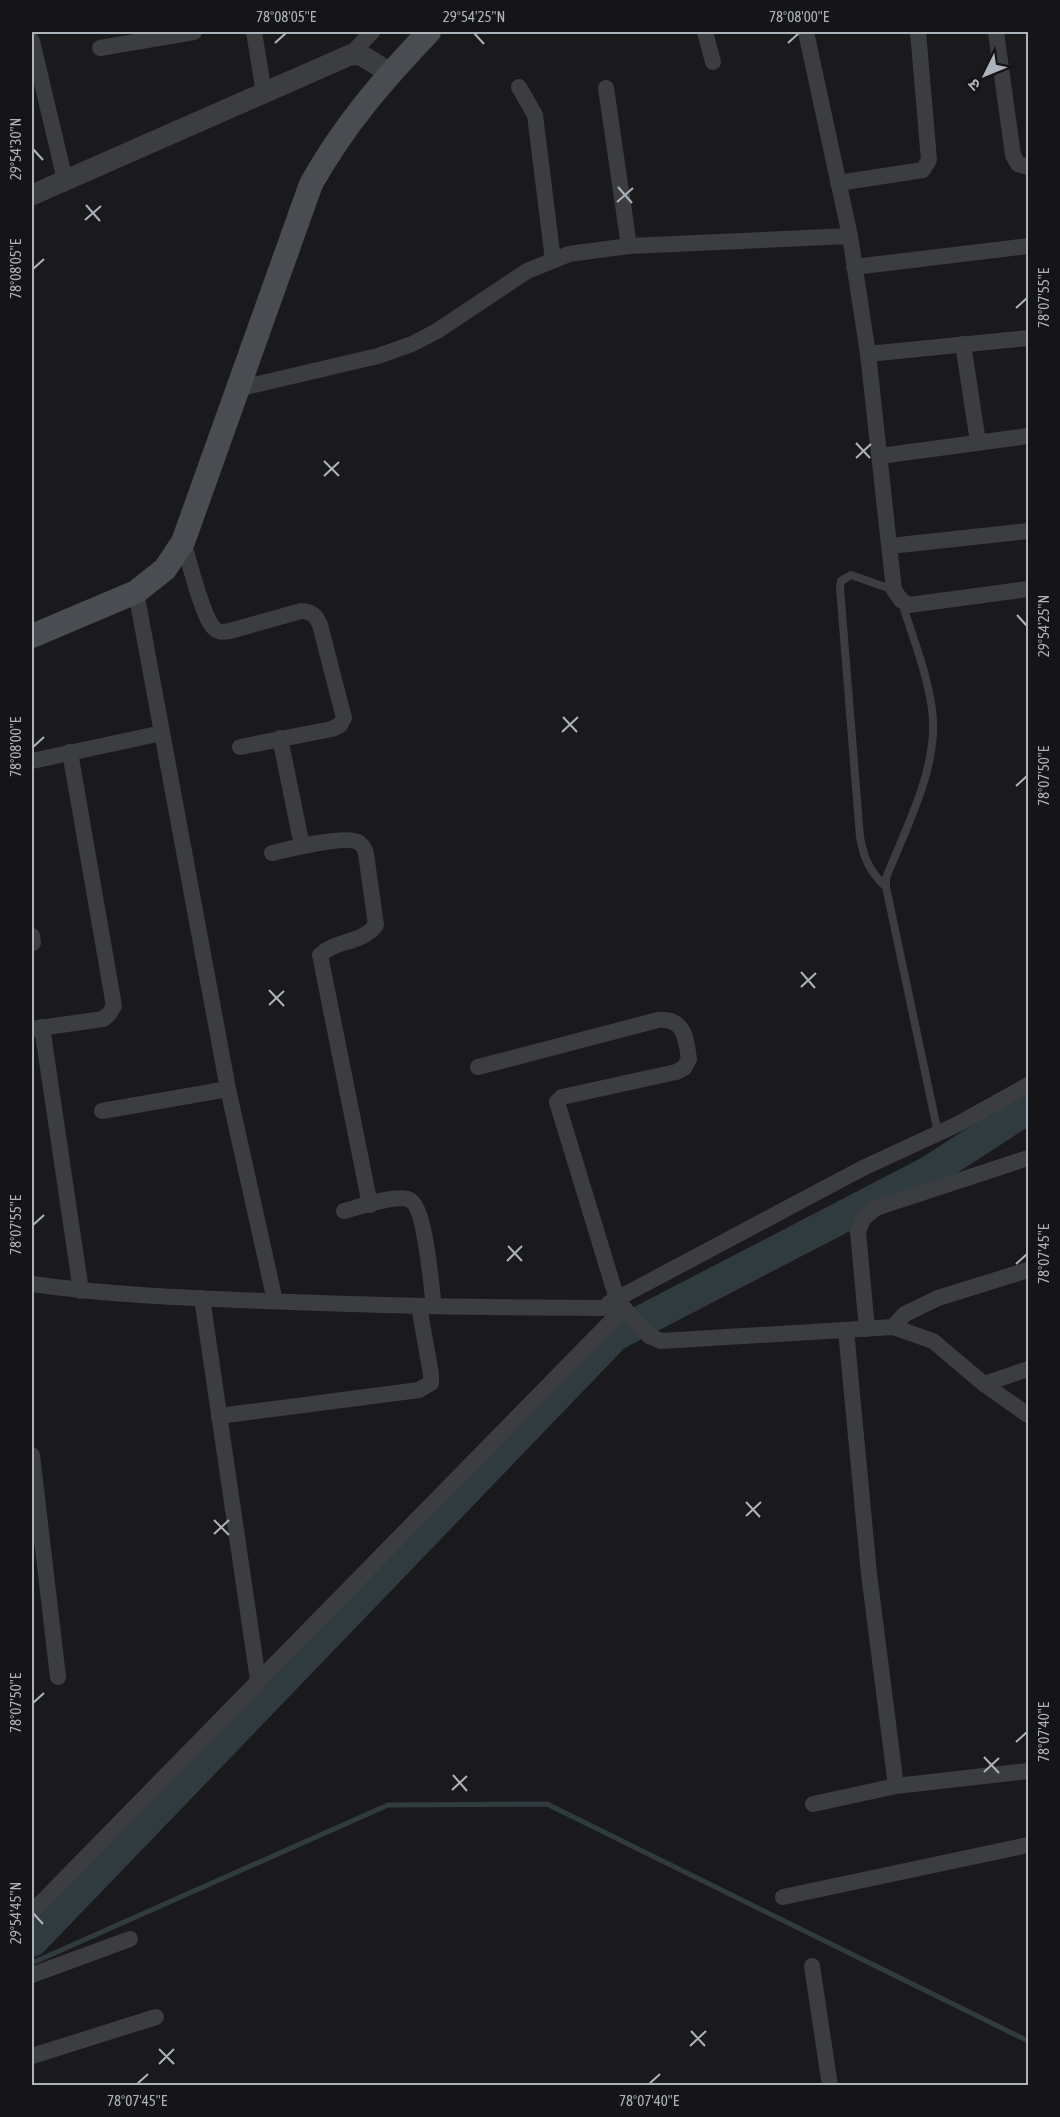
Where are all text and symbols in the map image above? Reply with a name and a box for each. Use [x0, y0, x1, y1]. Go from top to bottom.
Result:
text: 78°08'05"E [256, 8, 317, 25]
text: 29°54'25"N [443, 8, 505, 25]
text: 78°08'00"E [769, 8, 830, 25]
north arrow [955, 45, 1015, 105]
text: उ [964, 75, 984, 95]
text: 29°54'30"N [7, 118, 24, 180]
text: 78°08'05"E [7, 238, 24, 299]
text: 78°07'55"E [1035, 267, 1052, 328]
text: 29°54'25"N [1035, 595, 1052, 657]
text: 78°08'00"E [7, 716, 24, 777]
text: 78°07'50"E [1035, 745, 1052, 806]
text: 78°07'55"E [7, 1194, 24, 1255]
text: 78°07'45"E [1035, 1223, 1052, 1284]
text: 78°07'50"E [7, 1672, 24, 1733]
text: 78°07'40"E [1035, 1701, 1052, 1762]
text: 29°54'45"N [7, 1882, 24, 1944]
text: 78°07'45"E [107, 2092, 168, 2109]
text: 78°07'40"E [619, 2092, 680, 2109]

